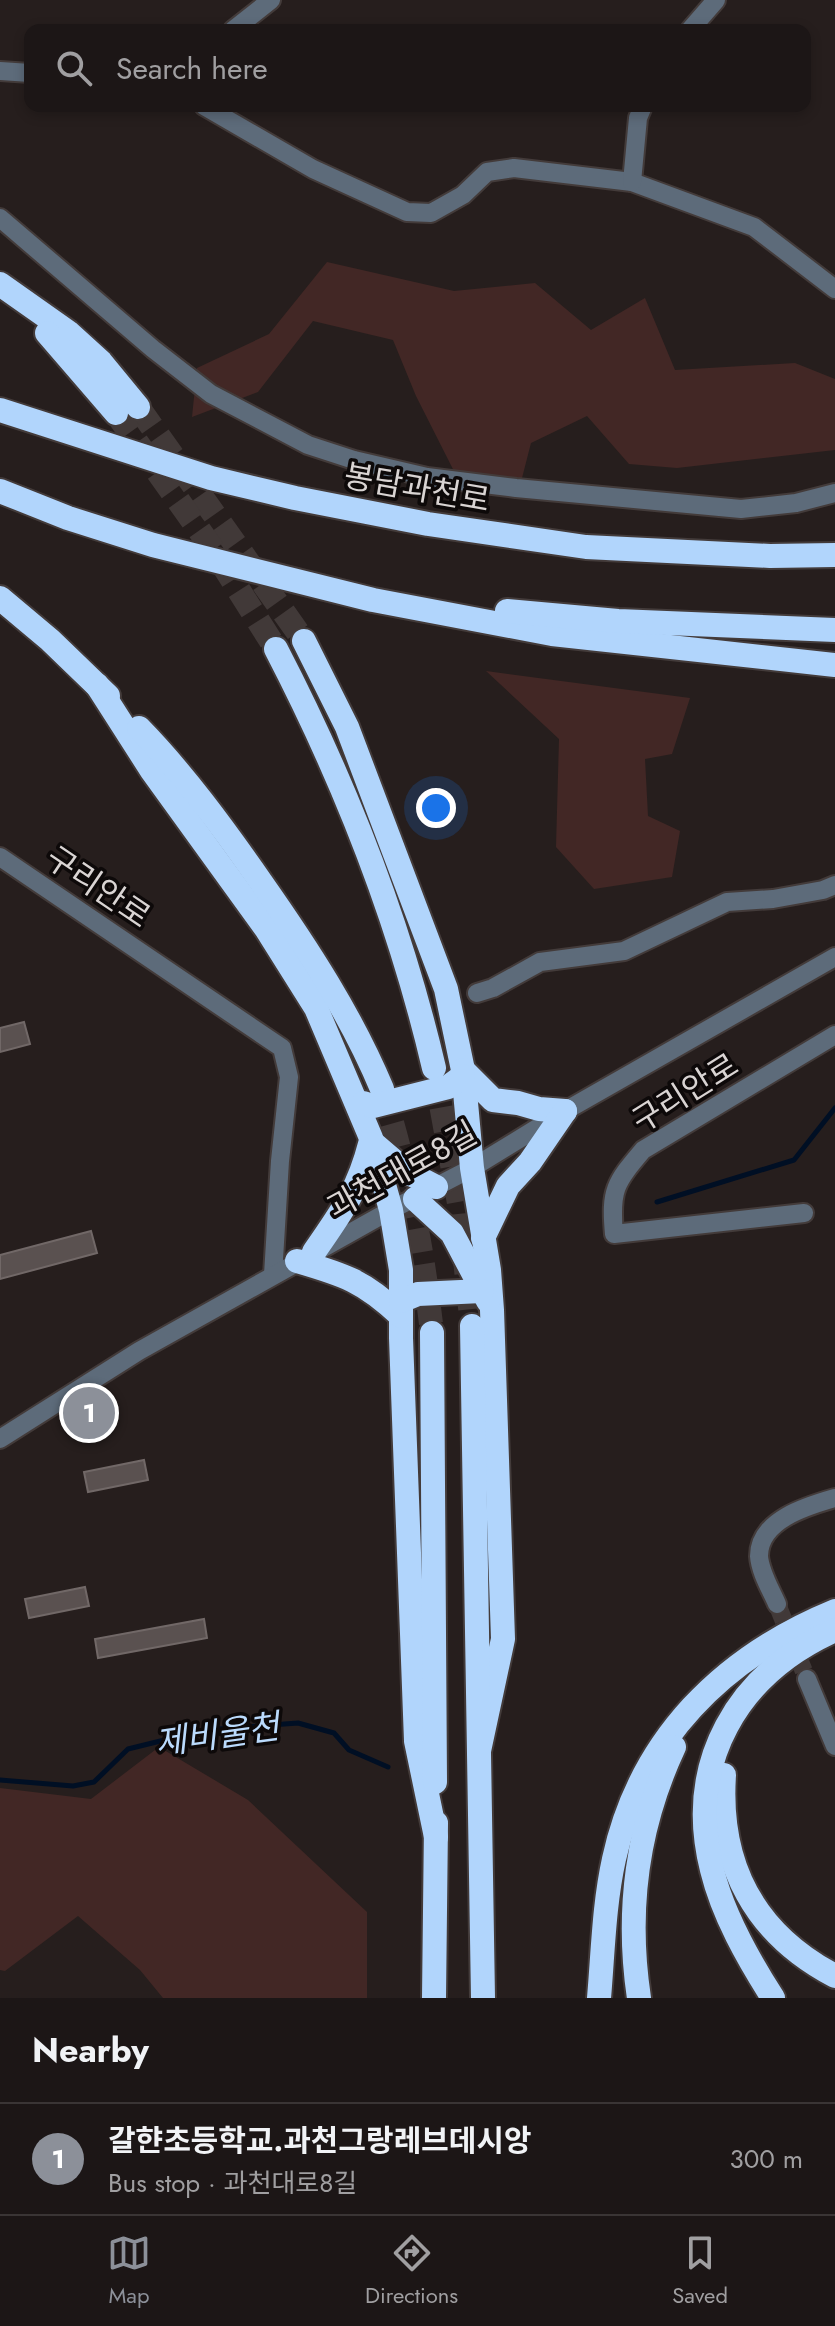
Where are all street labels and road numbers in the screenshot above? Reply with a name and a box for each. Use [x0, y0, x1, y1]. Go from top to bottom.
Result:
street label: 봉담과천로 [341, 453, 493, 523]
street label: 구리안로 [36, 835, 160, 939]
street label: 구리안로 [623, 1042, 747, 1144]
street label: 과천대로8길 [319, 1110, 485, 1230]

